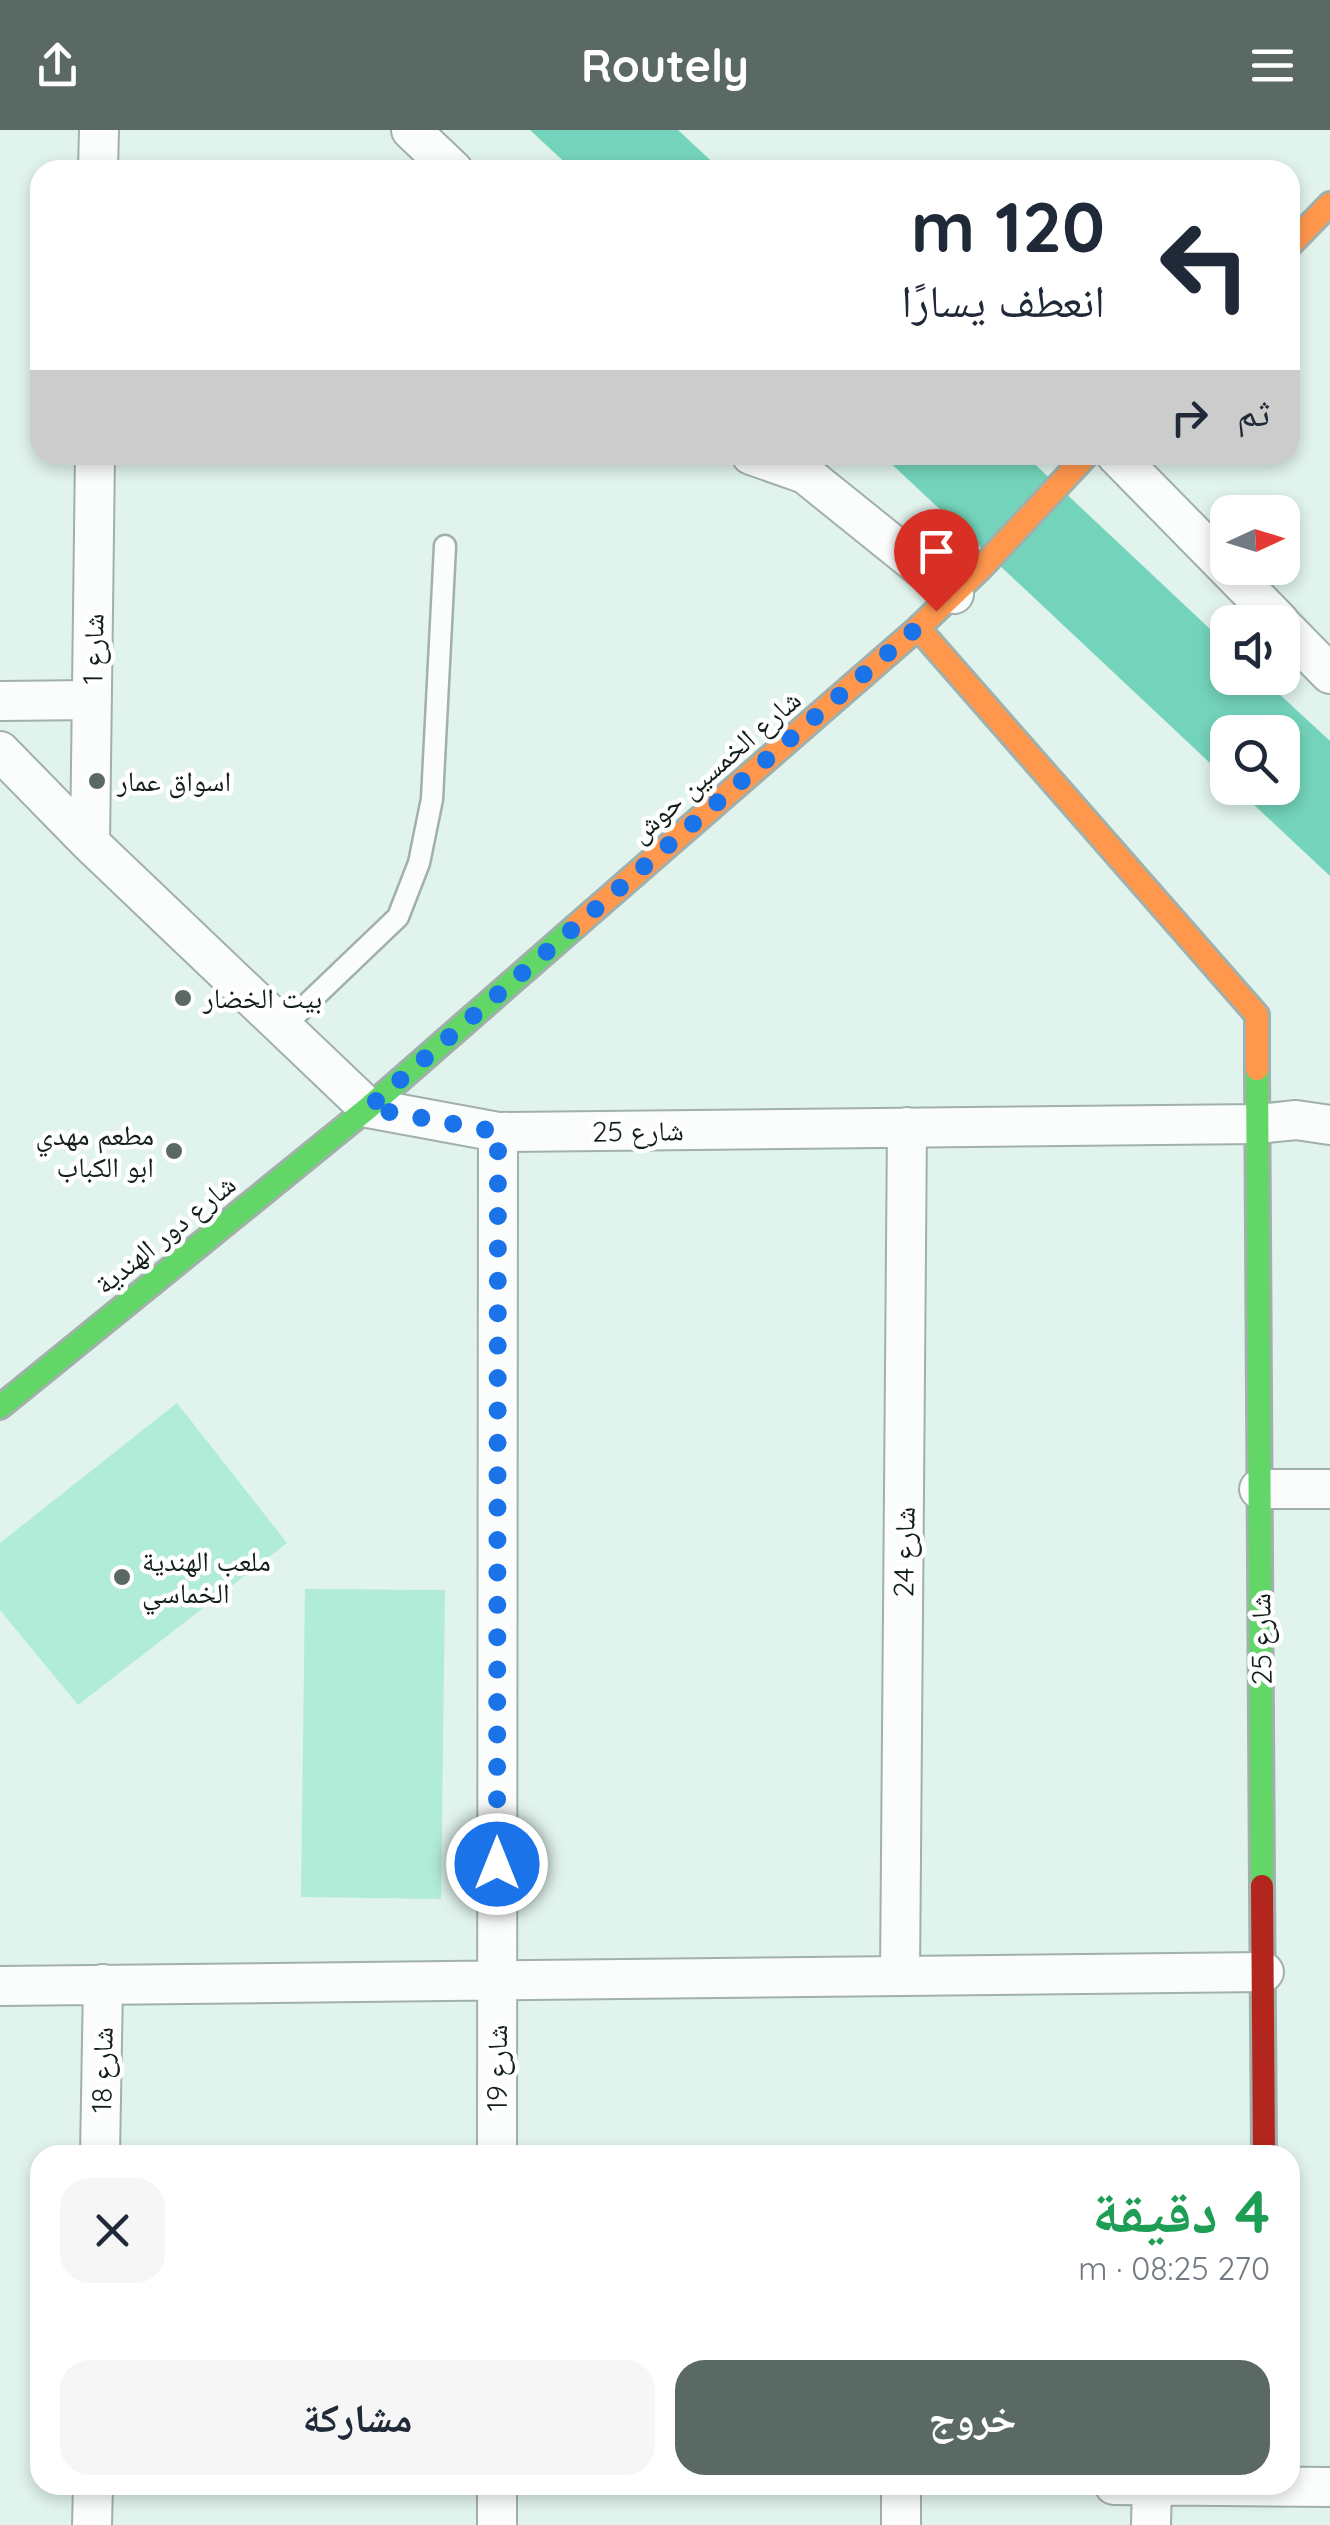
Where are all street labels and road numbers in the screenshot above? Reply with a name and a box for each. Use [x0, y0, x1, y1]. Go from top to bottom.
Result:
street label: شارع 1 [74, 613, 112, 685]
street label: شارع الخمسين حوش [622, 682, 808, 850]
street label: شارع 25 [592, 1112, 684, 1150]
street label: شارع دور الهندية [87, 1166, 243, 1302]
street label: شارع 24 [885, 1506, 923, 1598]
street label: شارع 25 [1242, 1593, 1280, 1685]
street label: شارع 19 [479, 2025, 515, 2111]
street label: شارع 18 [83, 2027, 121, 2113]

